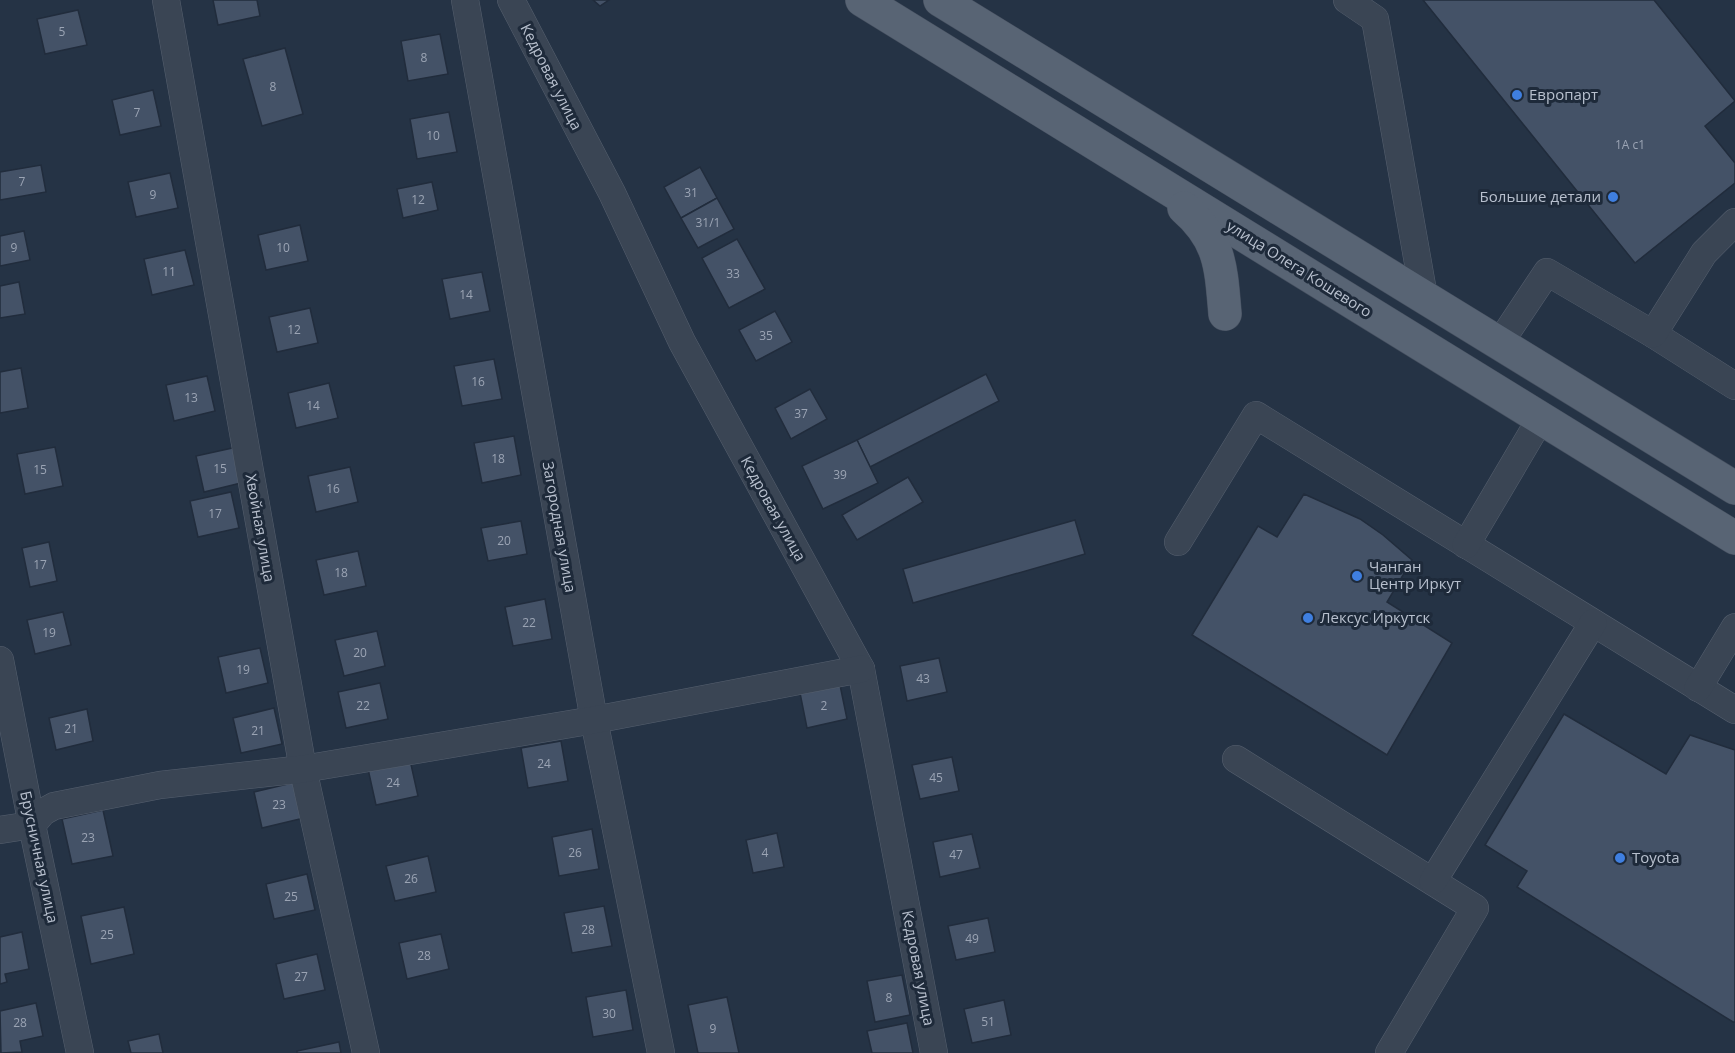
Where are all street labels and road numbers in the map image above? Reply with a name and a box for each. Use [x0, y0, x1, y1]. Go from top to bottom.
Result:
street label: Кедровая улица [516, 20, 587, 133]
street label: улица Олега Кошевого [1223, 215, 1376, 321]
street label: Кедровая улица [737, 453, 811, 564]
street label: Загородная улица [539, 460, 581, 594]
street label: Хвойная улица [242, 472, 280, 583]
street label: Брусничная улица [16, 789, 64, 925]
street label: Кедровая улица [898, 909, 940, 1027]

